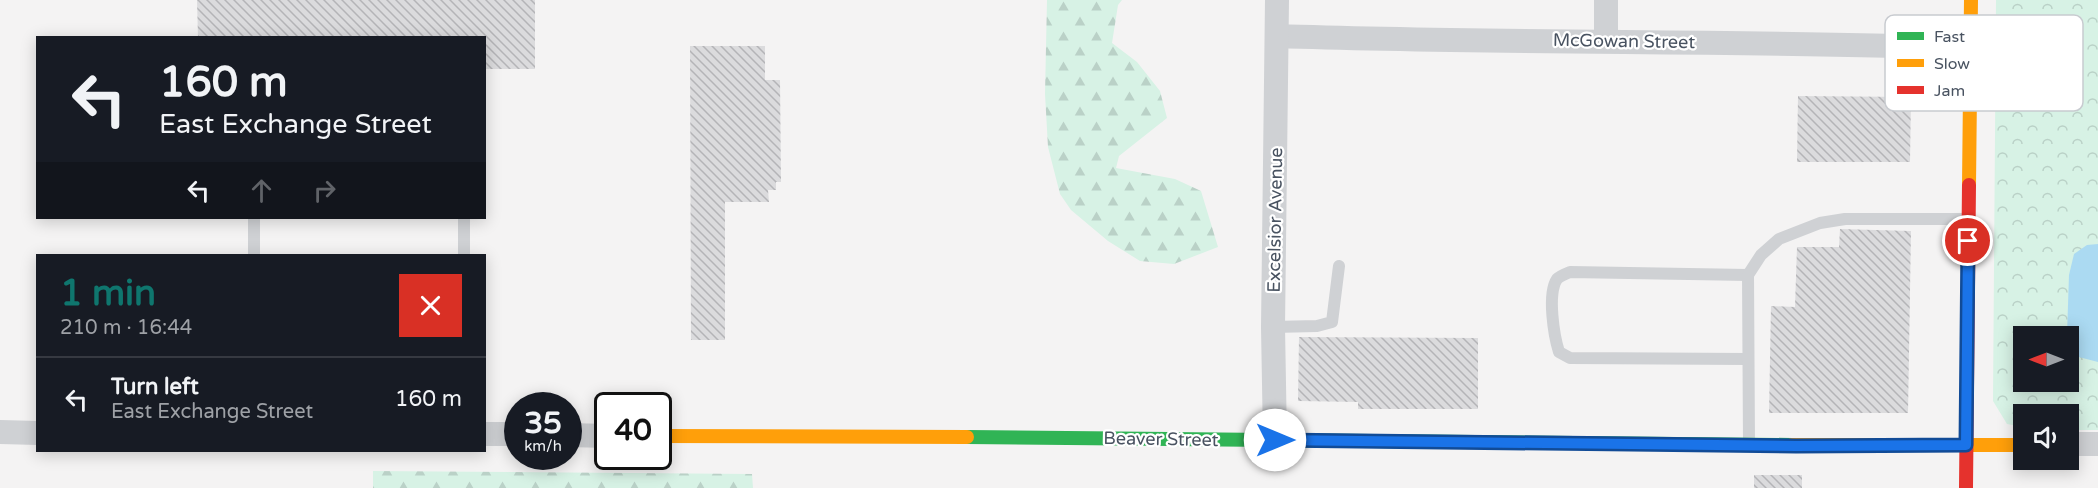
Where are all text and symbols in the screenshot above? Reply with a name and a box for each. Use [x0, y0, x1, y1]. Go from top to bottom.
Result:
legend [1885, 15, 2083, 111]
text: Fast [1934, 27, 1965, 47]
street label: McGowan Street [1553, 29, 1695, 53]
text: Slow [1934, 54, 1970, 74]
text: 160 m [159, 57, 288, 108]
icon: left [60, 60, 138, 138]
text: Jam [1934, 81, 1965, 101]
text: East Exchange Street [159, 108, 432, 141]
street label: Excelsior Avenue [1263, 147, 1287, 293]
icon: left [182, 174, 215, 207]
icon: ahead [245, 174, 278, 207]
icon: right [308, 174, 341, 207]
pin [1942, 215, 1993, 266]
icon: arrive [1951, 224, 1984, 257]
text: 1 min [60, 272, 156, 315]
button: close [399, 274, 462, 337]
text: 210 m · 16:44 [60, 316, 192, 340]
north arrow [2013, 326, 2079, 392]
map controls [2013, 326, 2079, 470]
text: Turn left [111, 374, 199, 400]
icon: left [60, 383, 93, 416]
text: 160 m [395, 386, 462, 412]
speed limit sign: 40 [594, 392, 672, 470]
text: East Exchange Street [111, 400, 313, 424]
button: sound [2013, 404, 2079, 470]
text: 35 [524, 405, 562, 442]
position arrow [1243, 408, 1307, 472]
street label: Beaver Street [1103, 427, 1219, 451]
text: km/h [524, 437, 562, 455]

